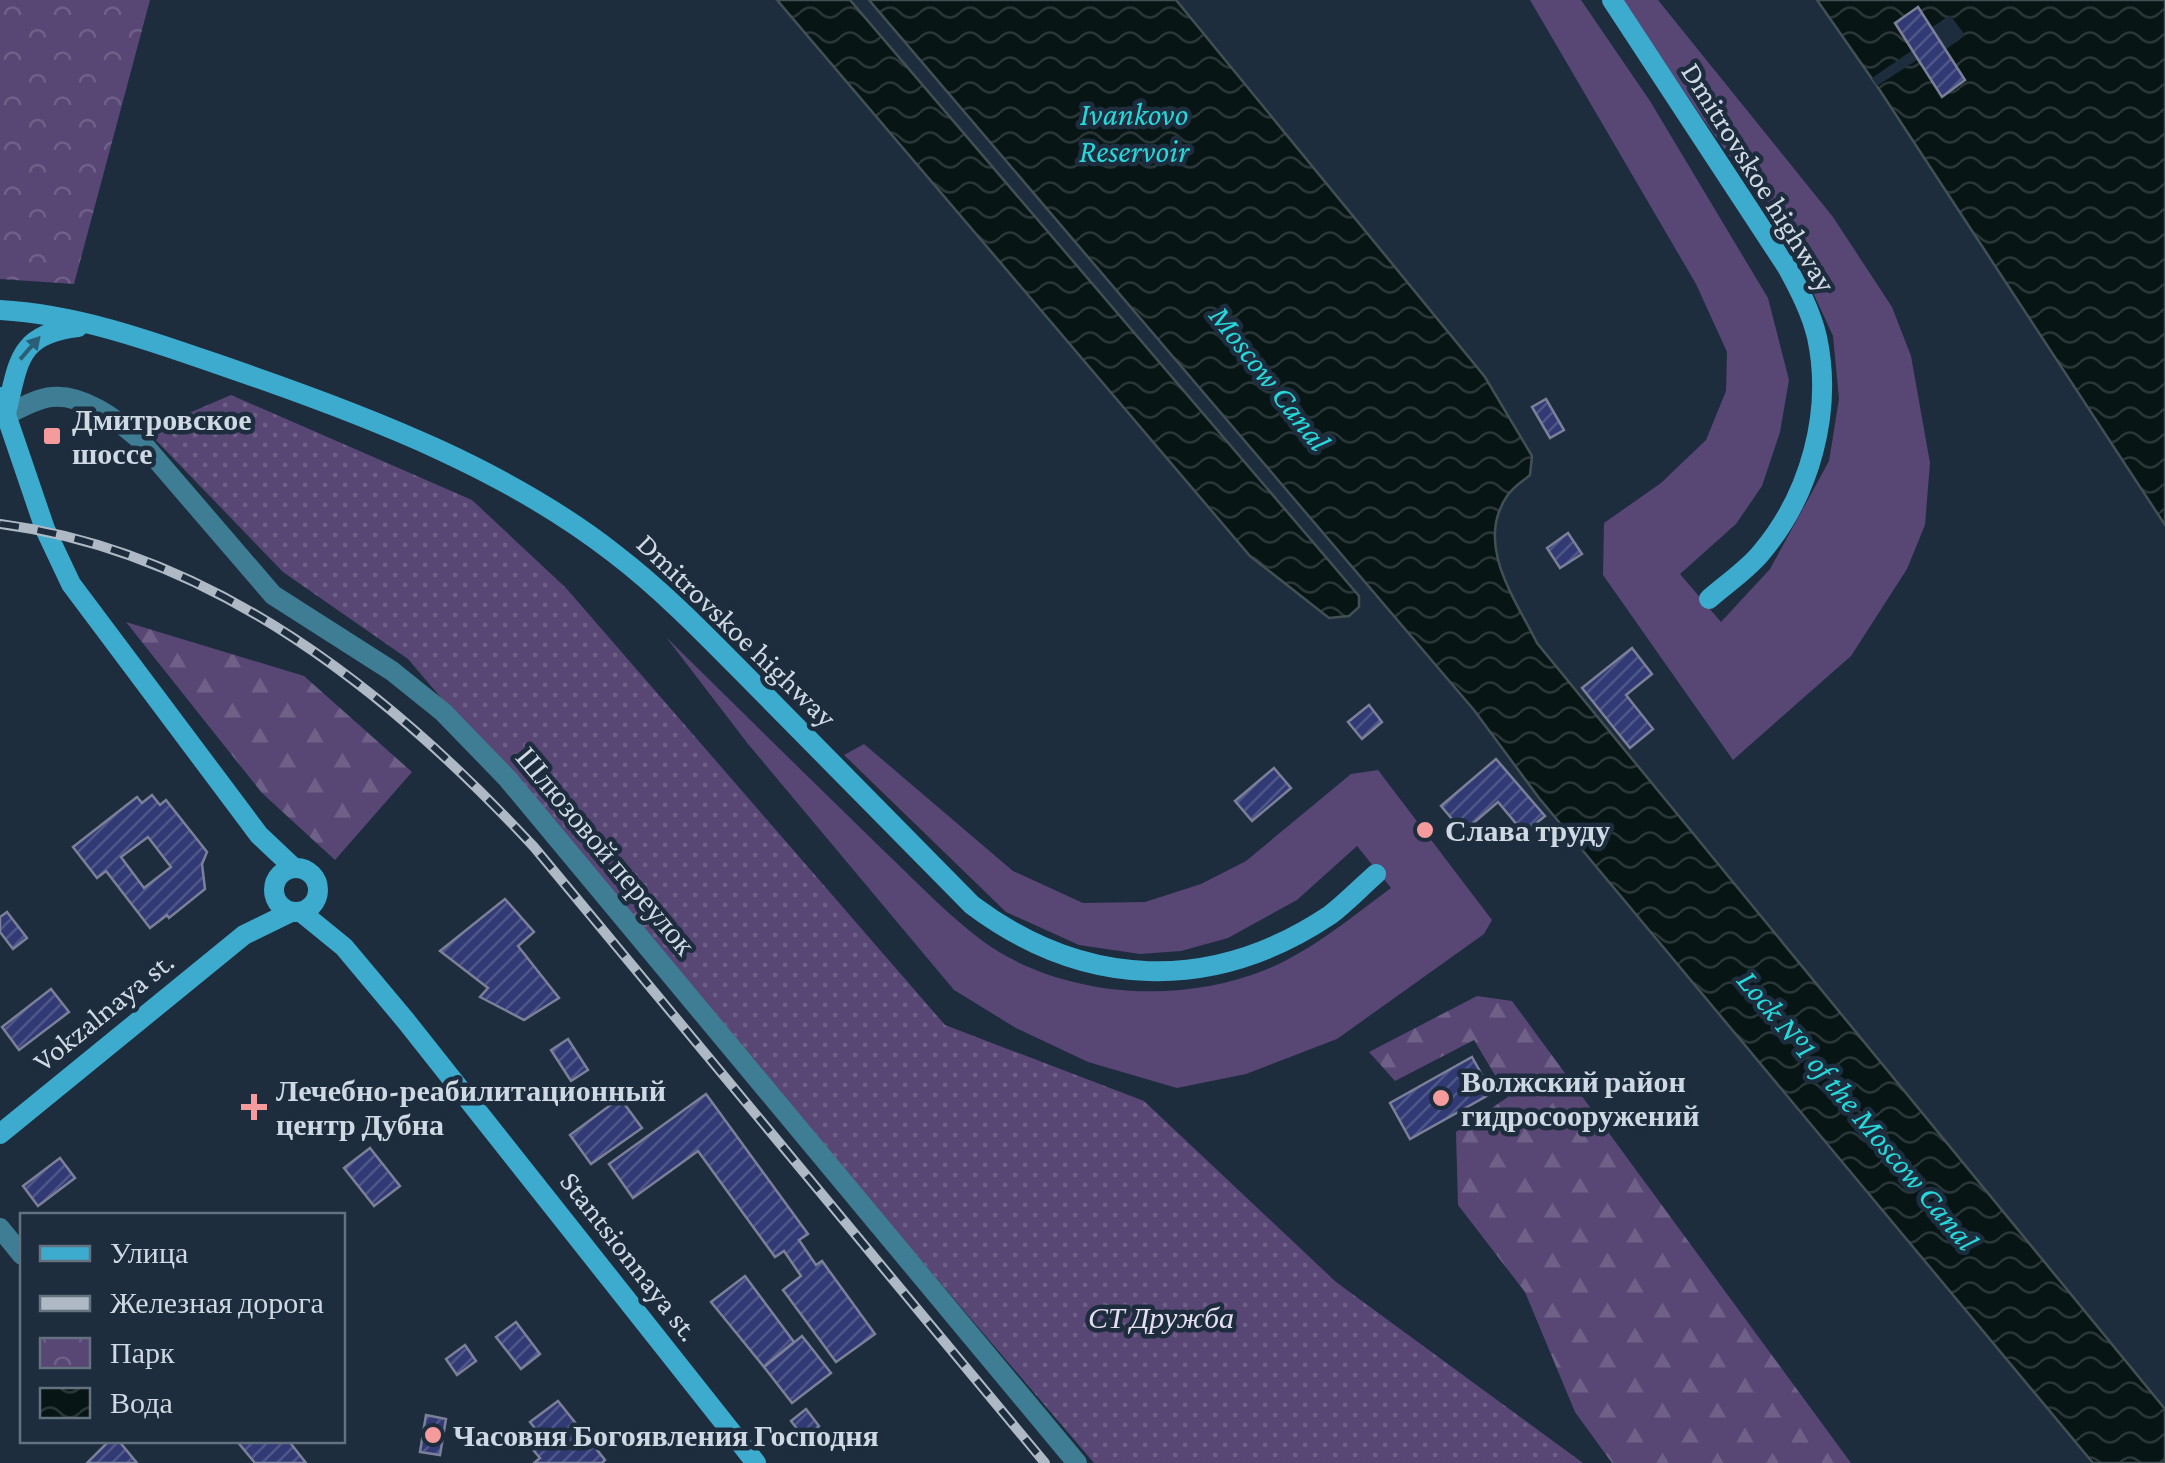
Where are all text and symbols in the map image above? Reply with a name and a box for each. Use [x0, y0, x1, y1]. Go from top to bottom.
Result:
street label: Dmitrovskoe highway [1674, 56, 1843, 298]
water label: Ivankovo Reservoir [1079, 96, 1190, 169]
water label: Moscow Canal [1202, 297, 1339, 459]
one-way arrow [19, 336, 41, 361]
place label: Дмитровское шоссе [72, 403, 252, 470]
marker: Дмитровское шоссе [41, 425, 63, 447]
street label: Dmitrovskoe highway [630, 526, 843, 734]
street label: Шлюзовой переулок [510, 741, 703, 962]
place label: Слава труду [1445, 814, 1610, 847]
marker: Слава труду [1414, 819, 1436, 841]
street label: Vokzalnaya st. [26, 944, 180, 1078]
water label: Lock №1 of the Moscow Canal [1730, 963, 1987, 1258]
place label: Волжский район гидросооружений [1461, 1065, 1700, 1132]
place label: Лечебно-реабилитационный центр Дубна [276, 1074, 666, 1141]
marker: Волжский район гидросооружений [1430, 1087, 1452, 1109]
marker: Лечебно-реабилитационный центр Дубна [241, 1094, 267, 1120]
street label: Stantsionnaya st. [553, 1165, 706, 1348]
legend [20, 1213, 345, 1443]
text: Улица [110, 1236, 188, 1269]
text: Железная дорога [110, 1286, 324, 1319]
park label: СТ Дружба [1088, 1301, 1234, 1334]
text: Парк [110, 1336, 175, 1369]
text: Вода [110, 1386, 173, 1419]
place label: Часовня Богоявления Господня [453, 1419, 879, 1452]
marker: Часовня Богоявления Господня [422, 1424, 444, 1446]

